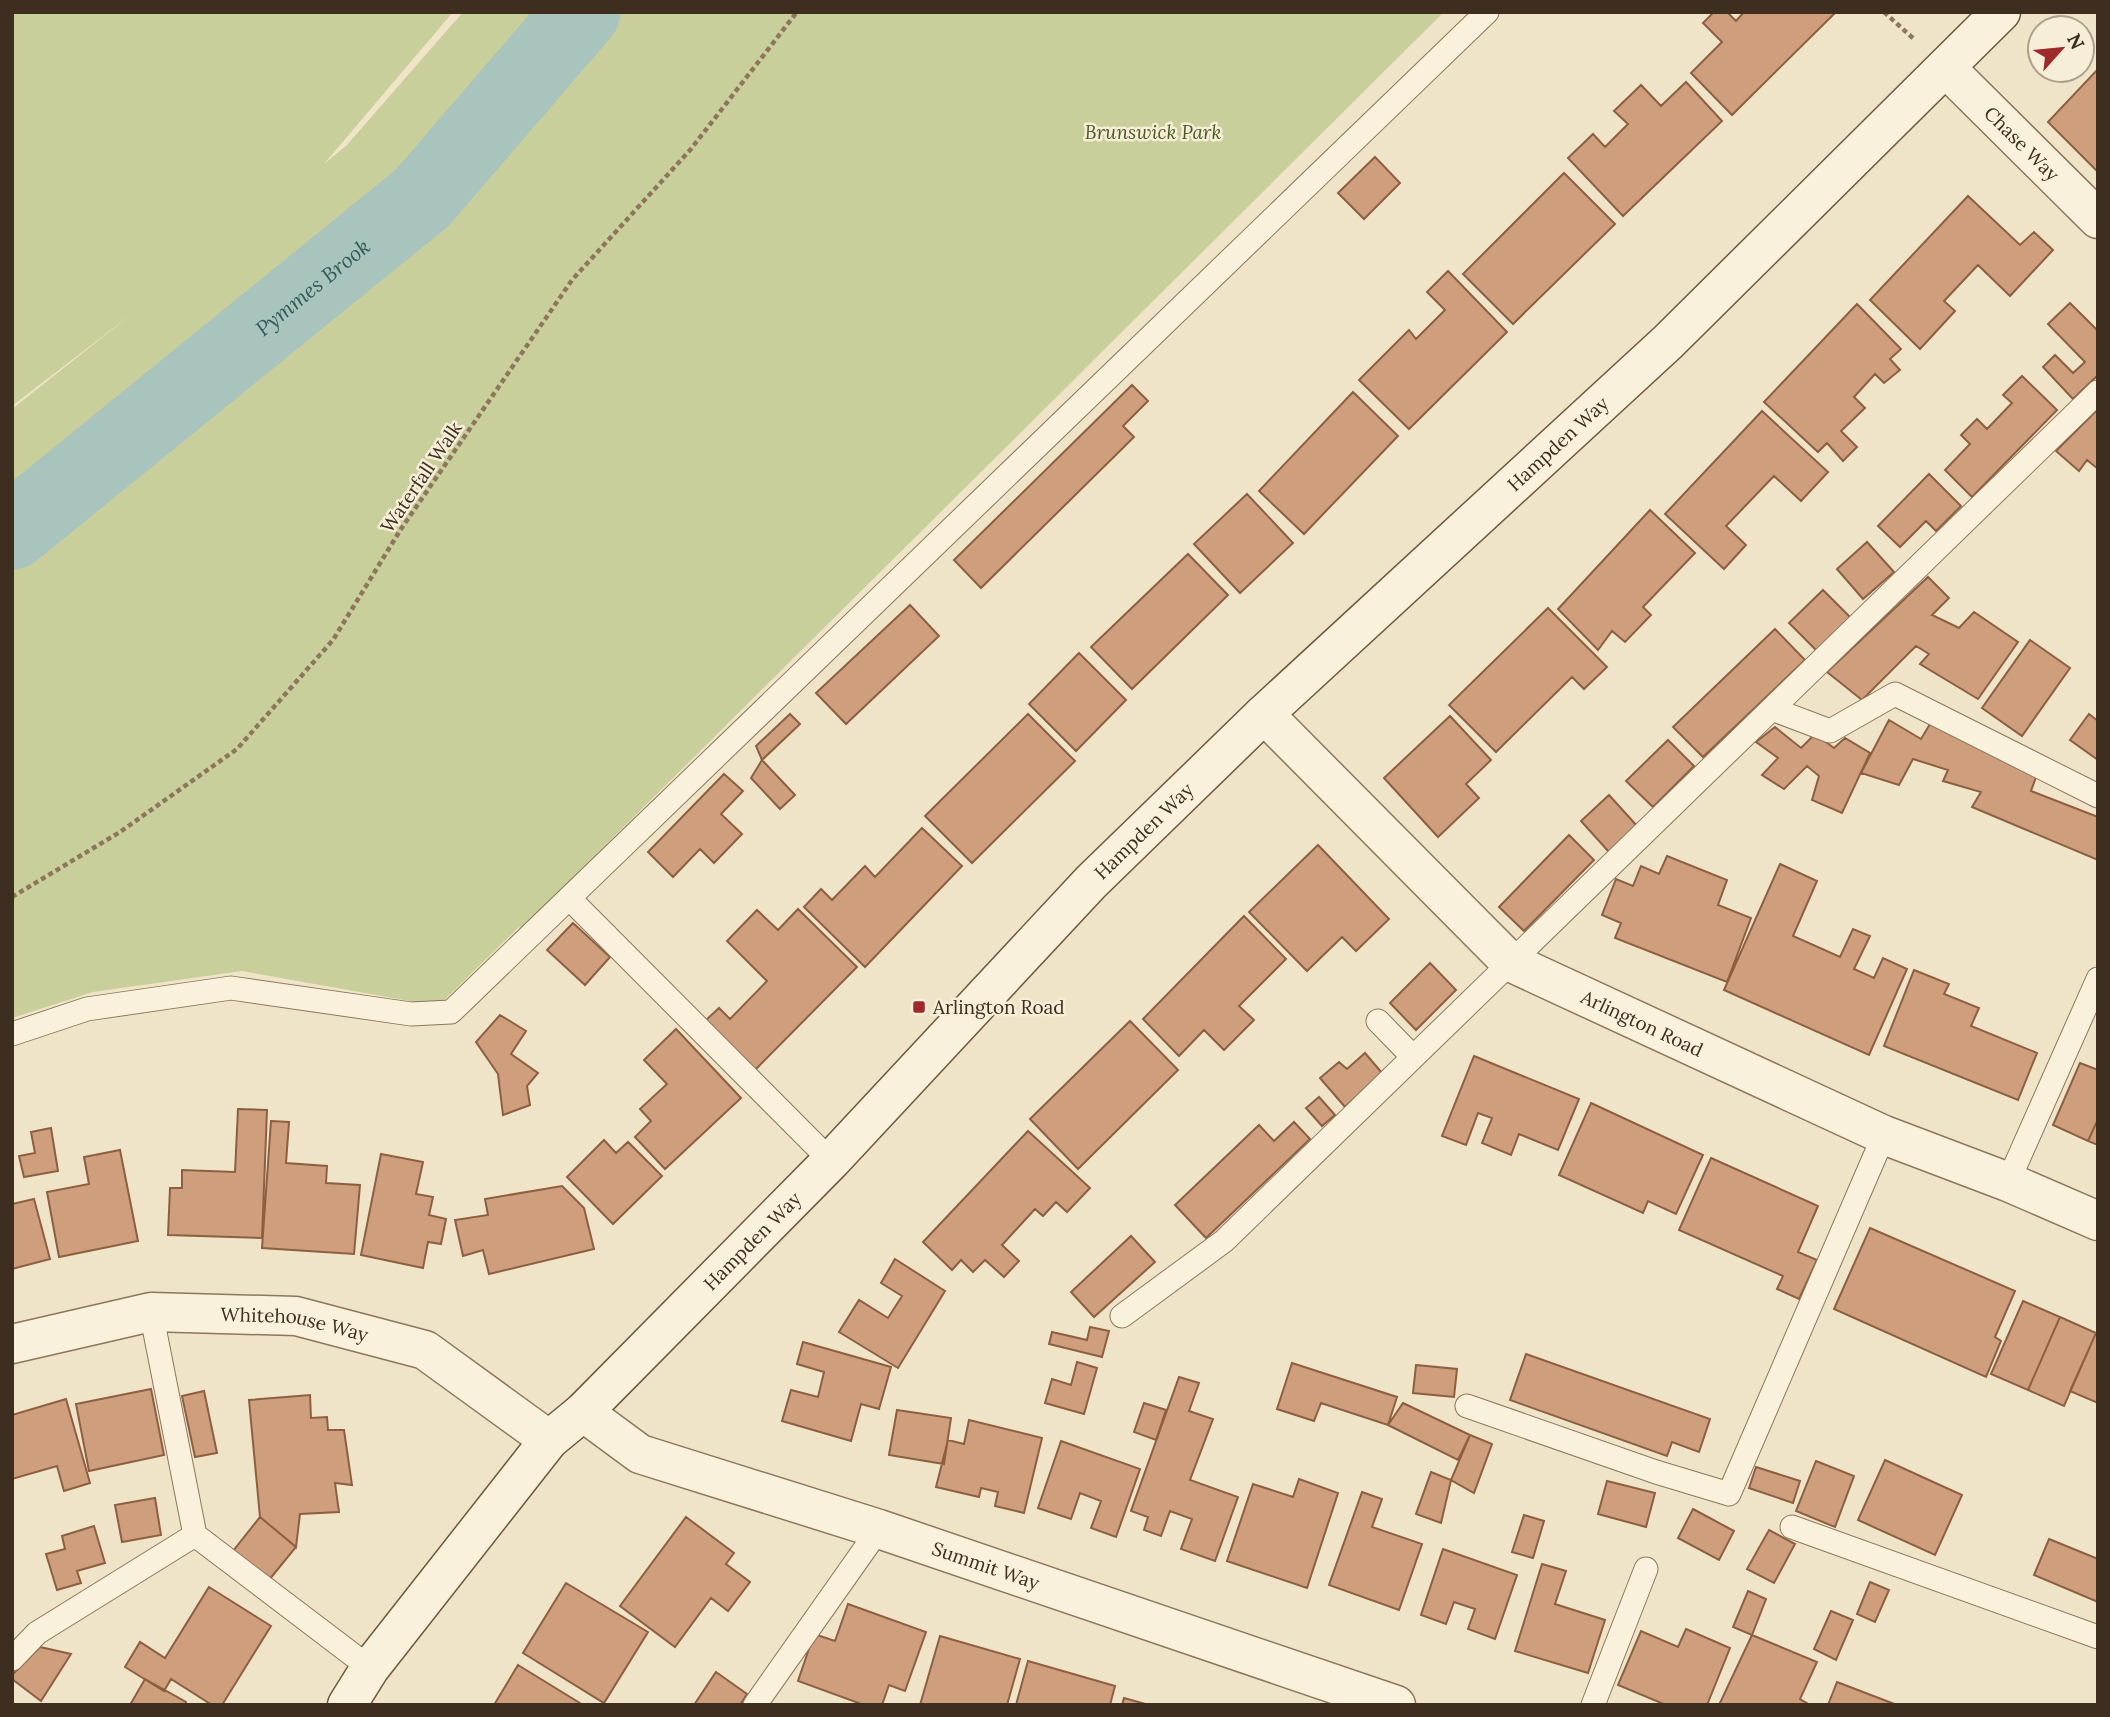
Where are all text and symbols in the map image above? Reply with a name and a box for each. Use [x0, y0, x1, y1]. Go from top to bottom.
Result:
north arrow [2026, 14, 2096, 84]
text: N [2062, 29, 2090, 54]
street label: Chase Way [1979, 101, 2065, 186]
park label: Brunswick Park [1085, 120, 1221, 144]
water label: Pymmes Brook [250, 232, 375, 342]
street label: Hampden Way [1502, 391, 1613, 496]
street label: Waterfall Walk [375, 416, 467, 537]
street label: Hampden Way [1089, 777, 1198, 884]
street label: Arlington Road [1576, 984, 1707, 1062]
place label: Arlington Road [932, 995, 1065, 1019]
marker: Arlington Road [911, 999, 927, 1015]
street label: Hampden Way [698, 1187, 806, 1295]
street label: Whitehouse Way [220, 1302, 371, 1347]
street label: Summit Way [929, 1536, 1043, 1595]

